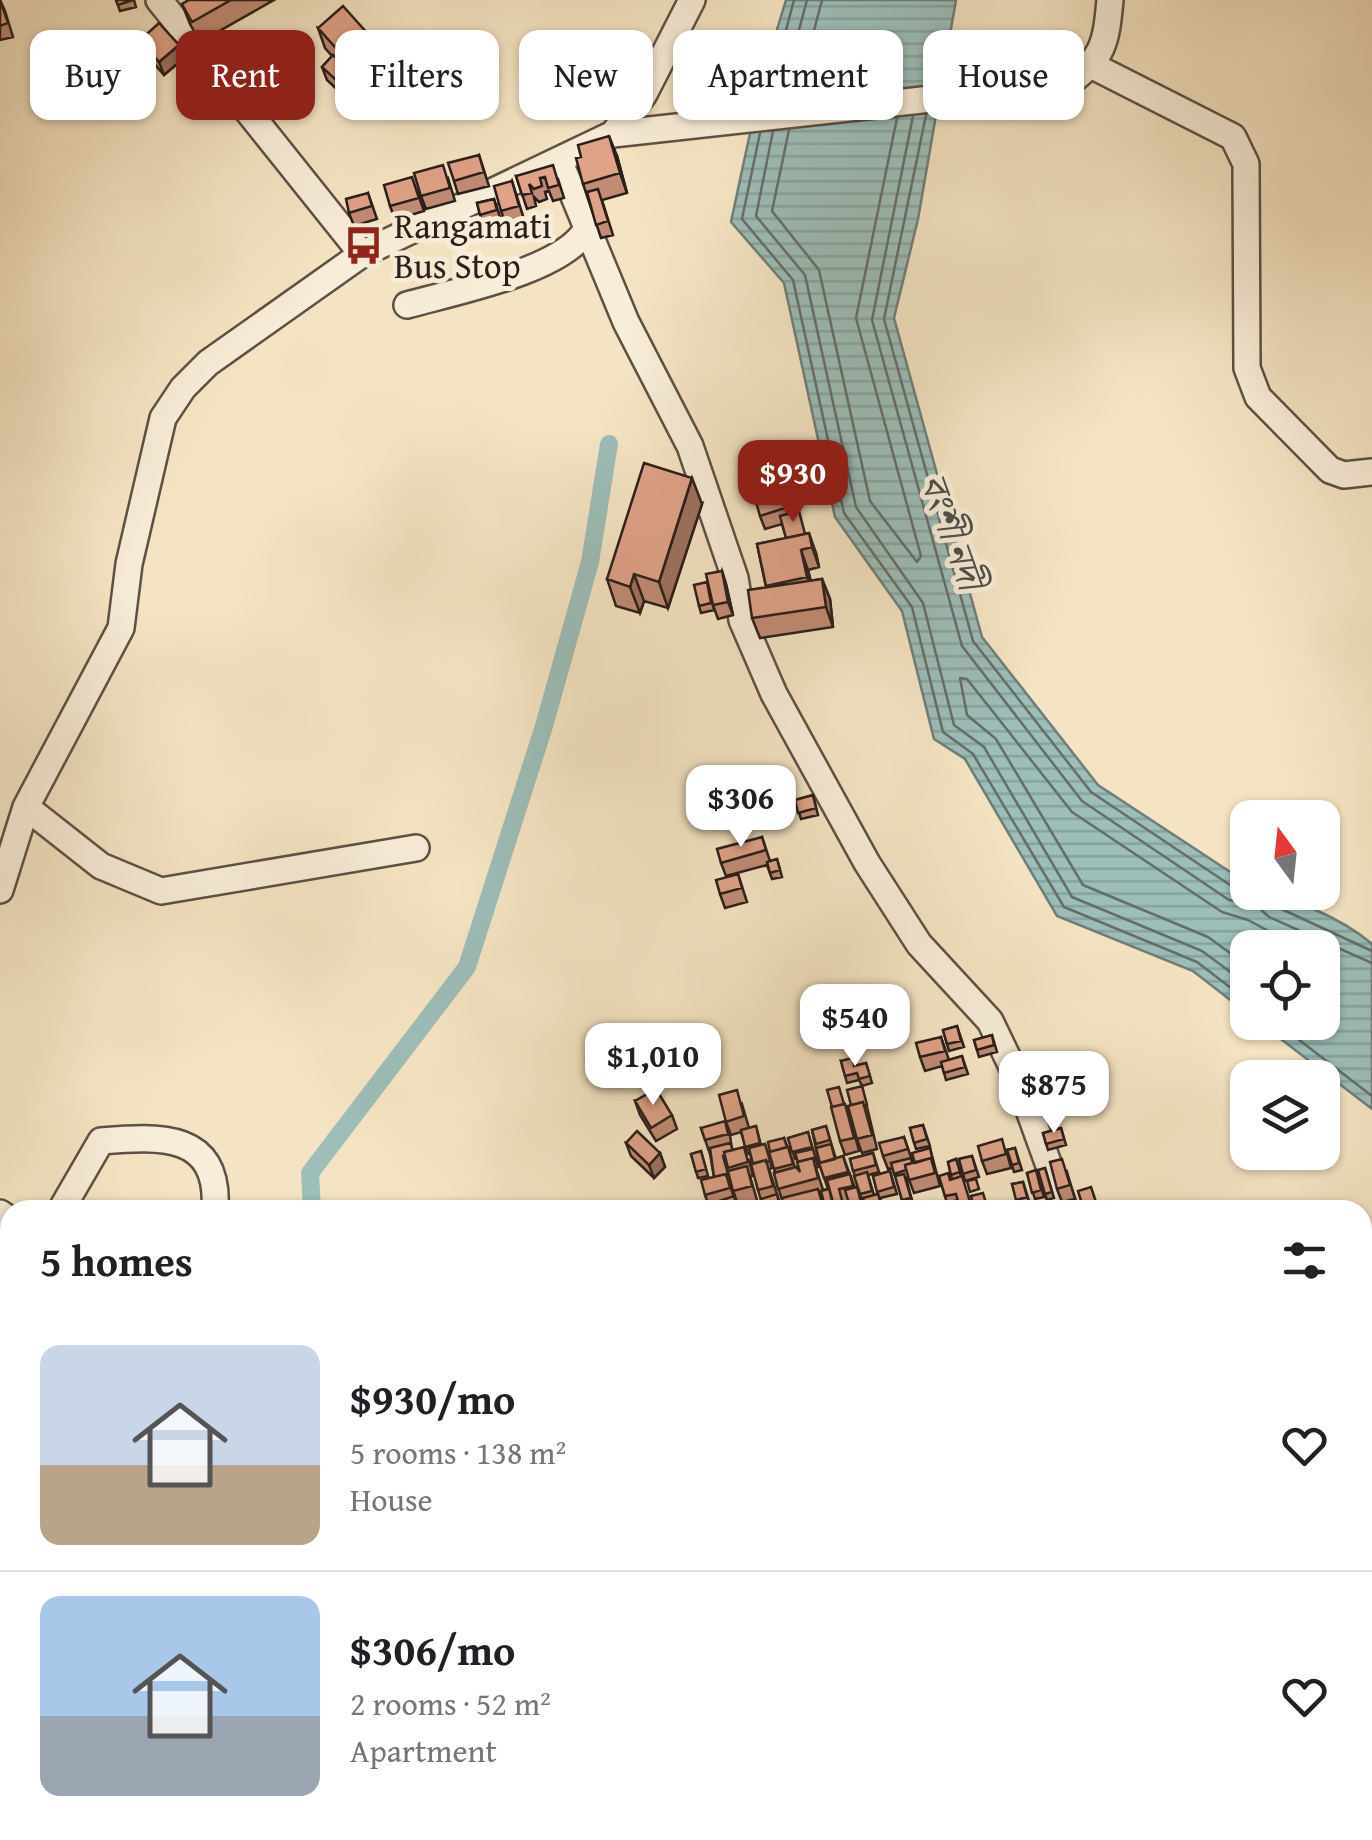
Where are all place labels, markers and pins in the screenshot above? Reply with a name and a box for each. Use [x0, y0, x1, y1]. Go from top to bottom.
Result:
place label: Rangamati Bus Stop [394, 200, 552, 291]
bus stop icon: Rangamati Bus Stop [343, 225, 385, 267]
pin: $930 [734, 440, 852, 525]
pin: $306 [682, 765, 800, 850]
pin: $540 [796, 984, 914, 1069]
pin: $1,010 [572, 1023, 734, 1108]
pin: $875 [995, 1051, 1113, 1136]

